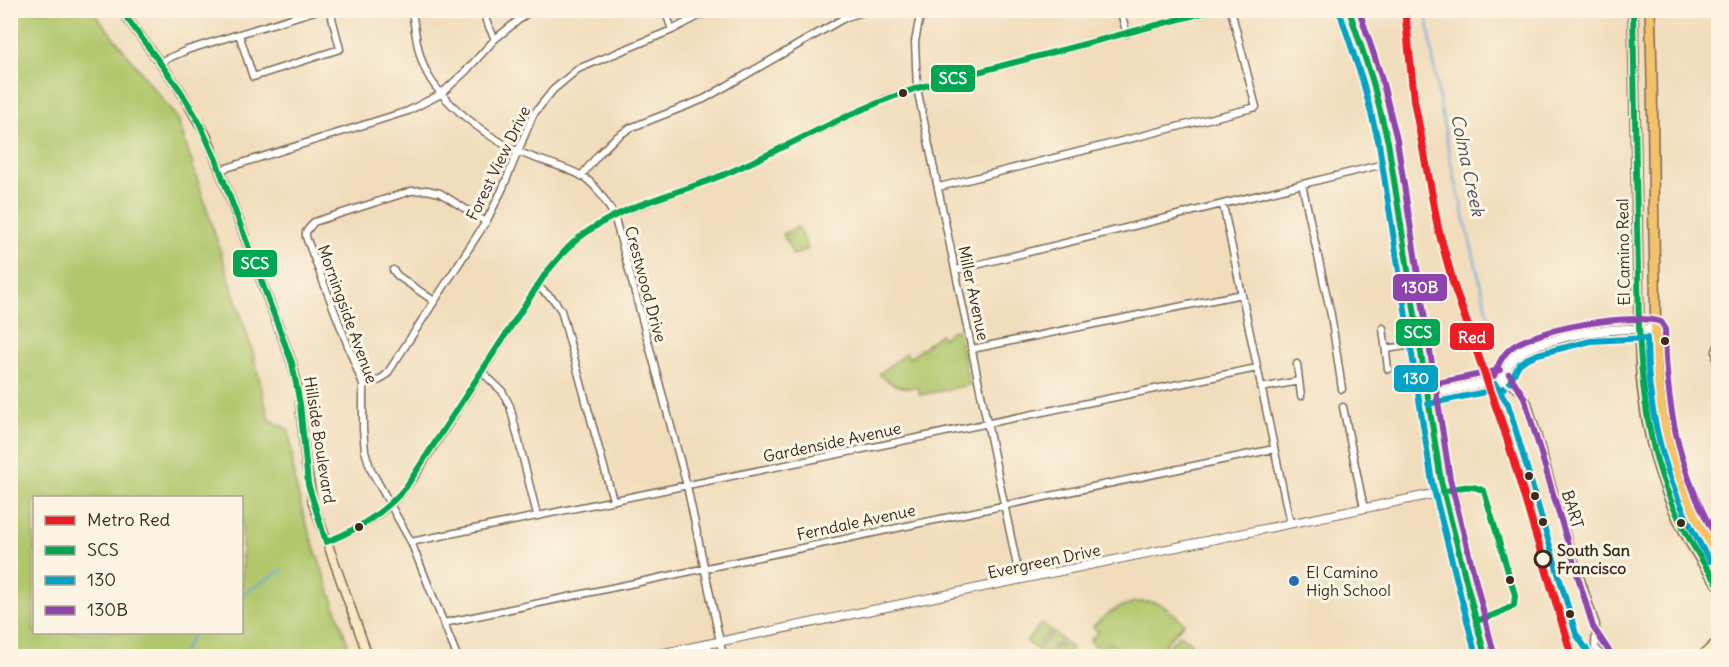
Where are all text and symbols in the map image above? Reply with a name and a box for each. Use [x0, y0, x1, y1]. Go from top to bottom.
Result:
line badge: SCS [930, 64, 976, 93]
text: SCS [939, 68, 967, 88]
unlabelled marker [897, 87, 909, 99]
street label: Forest View Drive [462, 102, 534, 224]
water label: Colma Creek [1446, 112, 1490, 220]
street label: El Camino Real [1612, 198, 1634, 306]
street label: Crestwood Drive [621, 224, 671, 344]
street label: Morningside Avenue [314, 242, 382, 386]
street label: Miller Avenue [954, 244, 994, 342]
line badge: SCS [232, 249, 278, 278]
text: SCS [241, 253, 269, 273]
line badge: 130B [1392, 273, 1448, 302]
text: 130B [1402, 277, 1439, 297]
line badge: SCS [1395, 318, 1441, 347]
text: SCS [1404, 322, 1432, 342]
line badge: Red [1449, 322, 1495, 351]
text: Red [1458, 327, 1487, 347]
unlabelled marker [1659, 335, 1671, 347]
line badge: 130 [1393, 364, 1439, 393]
text: 130 [1403, 368, 1429, 388]
street label: Hillside Boulevard [300, 375, 340, 505]
street label: Gardenside Avenue [761, 418, 903, 466]
unlabelled marker [1523, 470, 1535, 482]
street label: BART [1558, 487, 1588, 531]
unlabelled marker [1529, 490, 1541, 502]
legend [33, 496, 243, 634]
street label: Ferndale Avenue [795, 500, 917, 544]
text: Metro Red [87, 508, 171, 531]
unlabelled marker [1537, 516, 1549, 528]
unlabelled marker [1675, 517, 1687, 529]
unlabelled marker [353, 521, 365, 533]
text: SCS [87, 538, 119, 561]
street label: Evergreen Drive [986, 539, 1102, 583]
place label: South San Francisco [1557, 540, 1630, 578]
marker: South San Francisco [1534, 550, 1552, 568]
place label: El Camino High School [1306, 562, 1391, 600]
text: 130 [87, 568, 116, 591]
marker: El Camino High School [1287, 574, 1301, 588]
unlabelled marker [1504, 574, 1516, 586]
text: 130B [87, 598, 128, 621]
unlabelled marker [1564, 608, 1576, 620]

